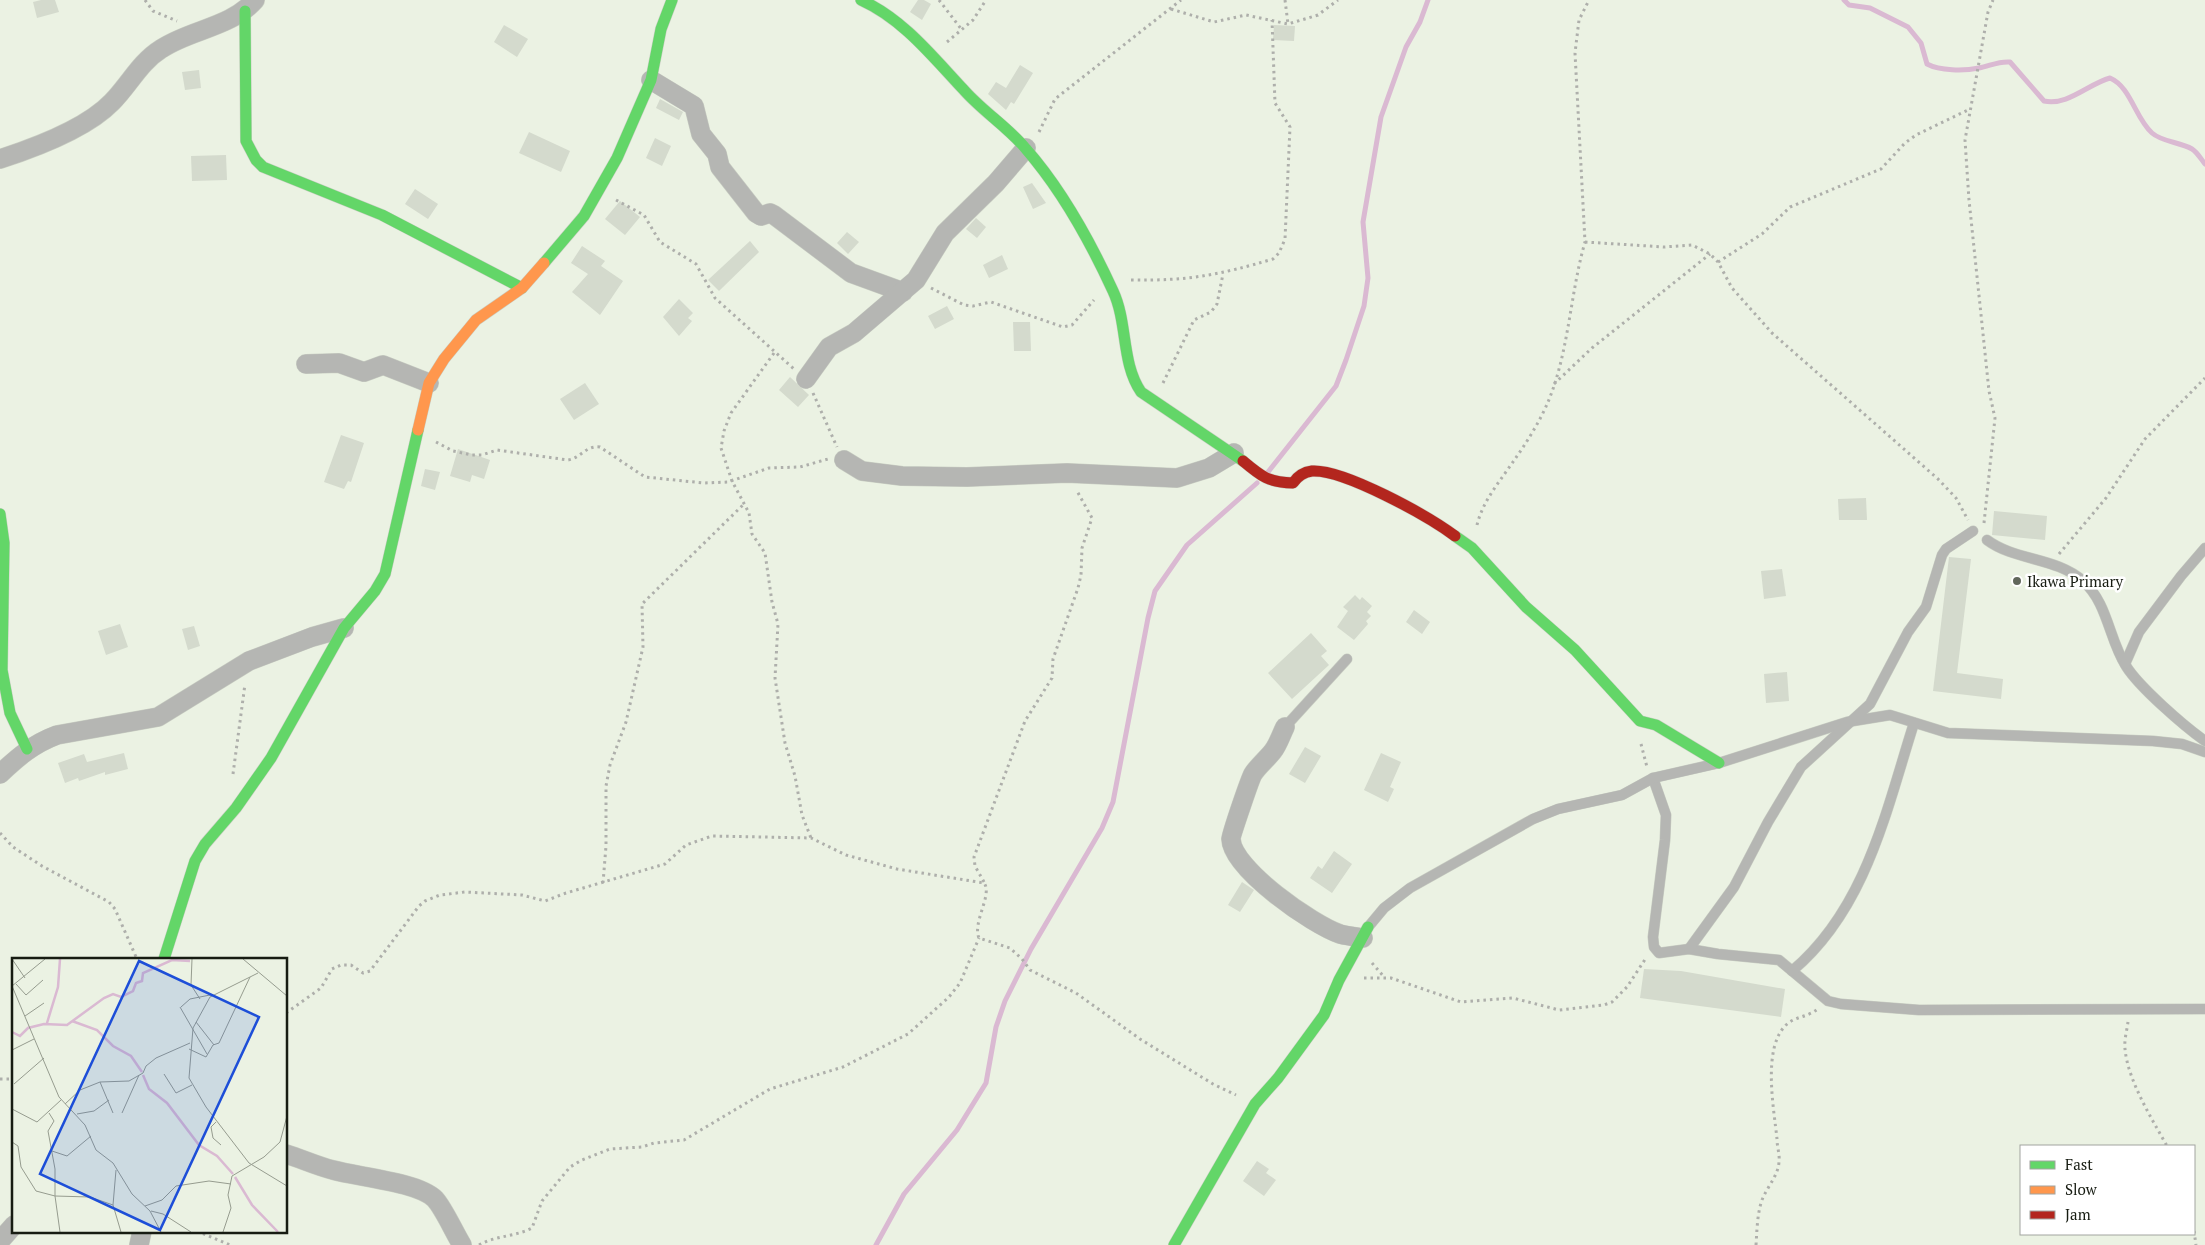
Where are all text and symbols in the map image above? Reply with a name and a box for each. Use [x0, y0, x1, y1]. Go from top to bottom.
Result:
place label: Ikawa Primary [2027, 571, 2123, 591]
marker: Ikawa Primary [2011, 575, 2023, 587]
inset map [12, 958, 288, 1232]
legend [2020, 1145, 2195, 1235]
text: Fast [2065, 1154, 2093, 1174]
text: Slow [2065, 1179, 2098, 1199]
text: Jam [2065, 1204, 2091, 1224]

